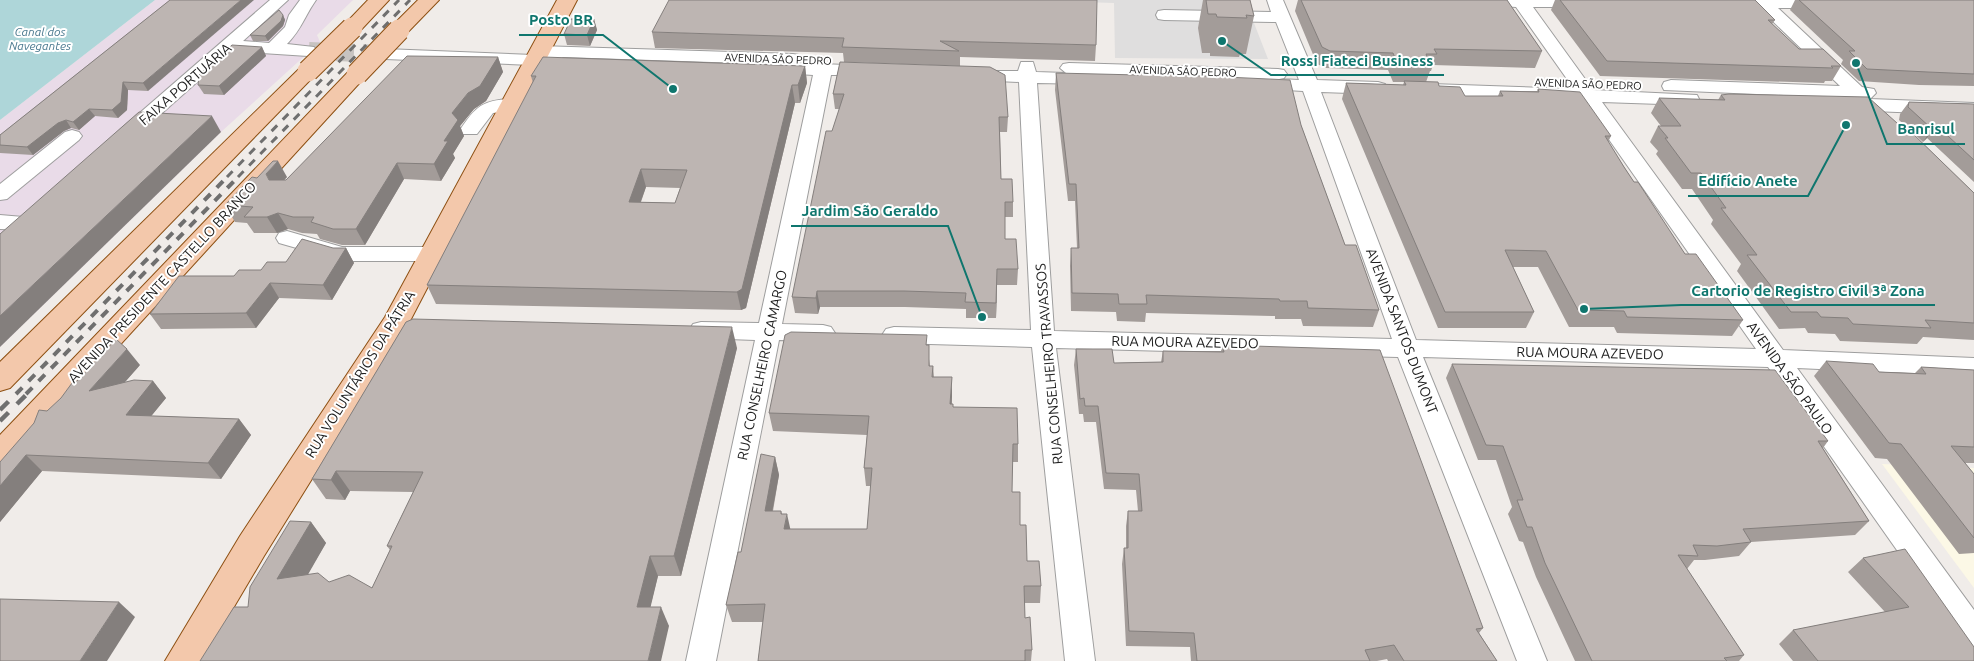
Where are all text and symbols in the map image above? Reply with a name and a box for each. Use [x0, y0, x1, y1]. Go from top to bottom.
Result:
callout: Posto BR [519, 5, 603, 35]
text: Posto BR [529, 11, 593, 28]
water label: Canal dos Navegantes [9, 25, 71, 52]
street label: FAIXA PORTUÁRIA [135, 39, 234, 128]
callout: Rossi Fiateci Business [1271, 45, 1444, 75]
street label: AVENIDA SÃO PEDRO [724, 51, 832, 67]
text: Rossi Fiateci Business [1281, 52, 1433, 69]
street label: AVENIDA SÃO PEDRO [1129, 63, 1237, 79]
street label: AVENIDA SÃO PEDRO [1534, 76, 1642, 92]
callout: Banrisul [1887, 114, 1965, 144]
text: Banrisul [1897, 120, 1955, 137]
callout: Edifício Anete [1688, 166, 1808, 196]
text: Edifício Anete [1698, 172, 1798, 189]
street label: AVENIDA PRESIDENTE CASTELLO BRANCO [65, 178, 260, 386]
callout: Jardim São Geraldo [791, 196, 948, 226]
text: Jardim São Geraldo [802, 202, 938, 219]
street label: AVENIDA SANTOS DUMONT [1363, 246, 1441, 416]
street label: RUA CONSELHEIRO TRAVASSOS [1032, 263, 1066, 465]
street label: RUA CONSELHEIRO CAMARGO [734, 268, 790, 462]
callout: Cartorio de Registro Civil 3ª Zona [1681, 275, 1935, 305]
text: Cartorio de Registro Civil 3ª Zona [1691, 282, 1925, 299]
street label: RUA VOLUNTÁRIOS DA PÁTRIA [301, 287, 418, 460]
street label: AVENIDA SÃO PAULO [1744, 318, 1837, 437]
street label: RUA MOURA AZEVEDO [1111, 333, 1259, 351]
street label: RUA MOURA AZEVEDO [1516, 344, 1664, 362]

